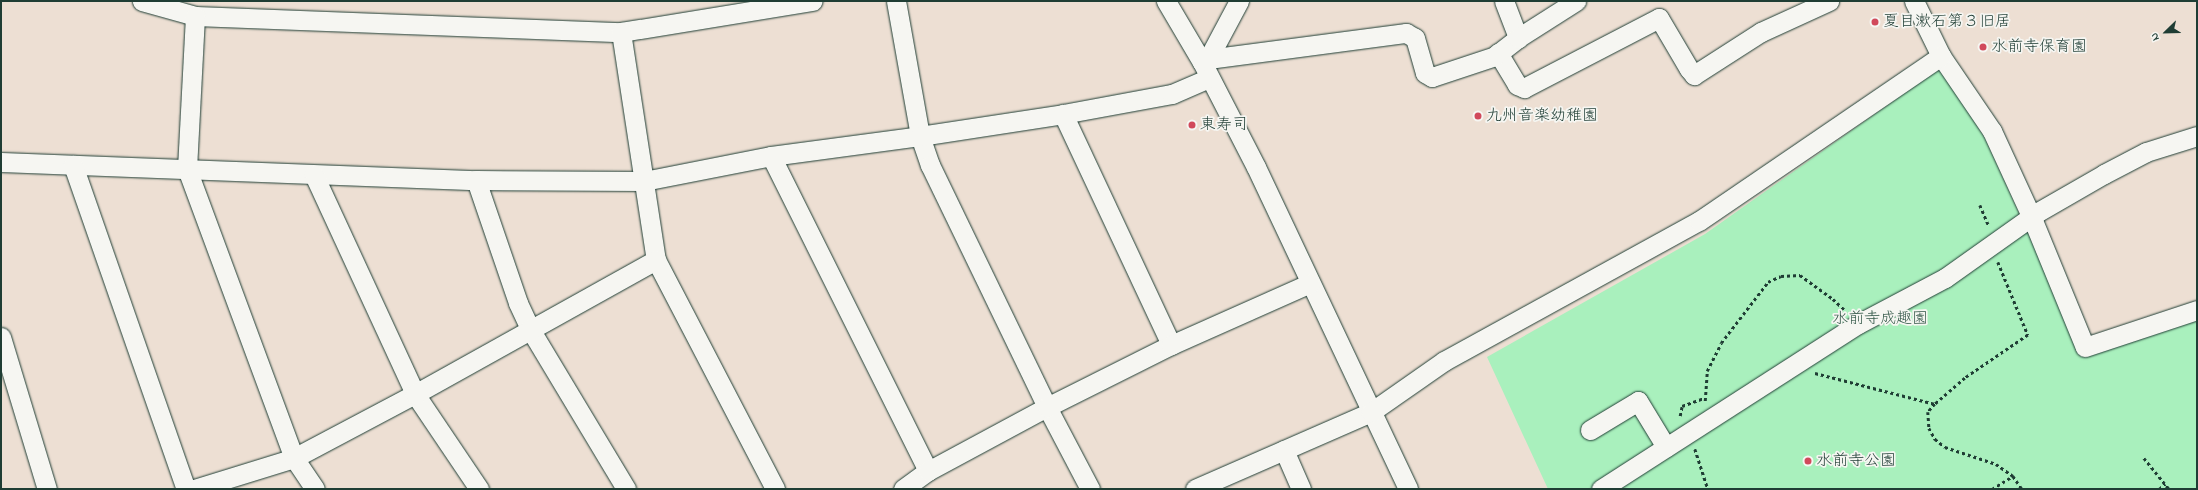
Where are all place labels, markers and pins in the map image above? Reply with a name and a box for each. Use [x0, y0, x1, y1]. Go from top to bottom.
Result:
place label: 夏目漱石第３旧居 [1883, 12, 2011, 32]
marker: 夏目漱石第３旧居 [1870, 17, 1880, 27]
place label: 水前寺保育園 [1991, 37, 2087, 57]
marker: 水前寺保育園 [1978, 42, 1988, 52]
place label: 九州音楽幼稚園 [1486, 106, 1598, 126]
marker: 九州音楽幼稚園 [1473, 111, 1483, 121]
place label: 東寿司 [1200, 115, 1248, 135]
marker: 東寿司 [1187, 120, 1197, 130]
place label: 水前寺公園 [1816, 451, 1896, 471]
marker: 水前寺公園 [1803, 456, 1813, 466]

